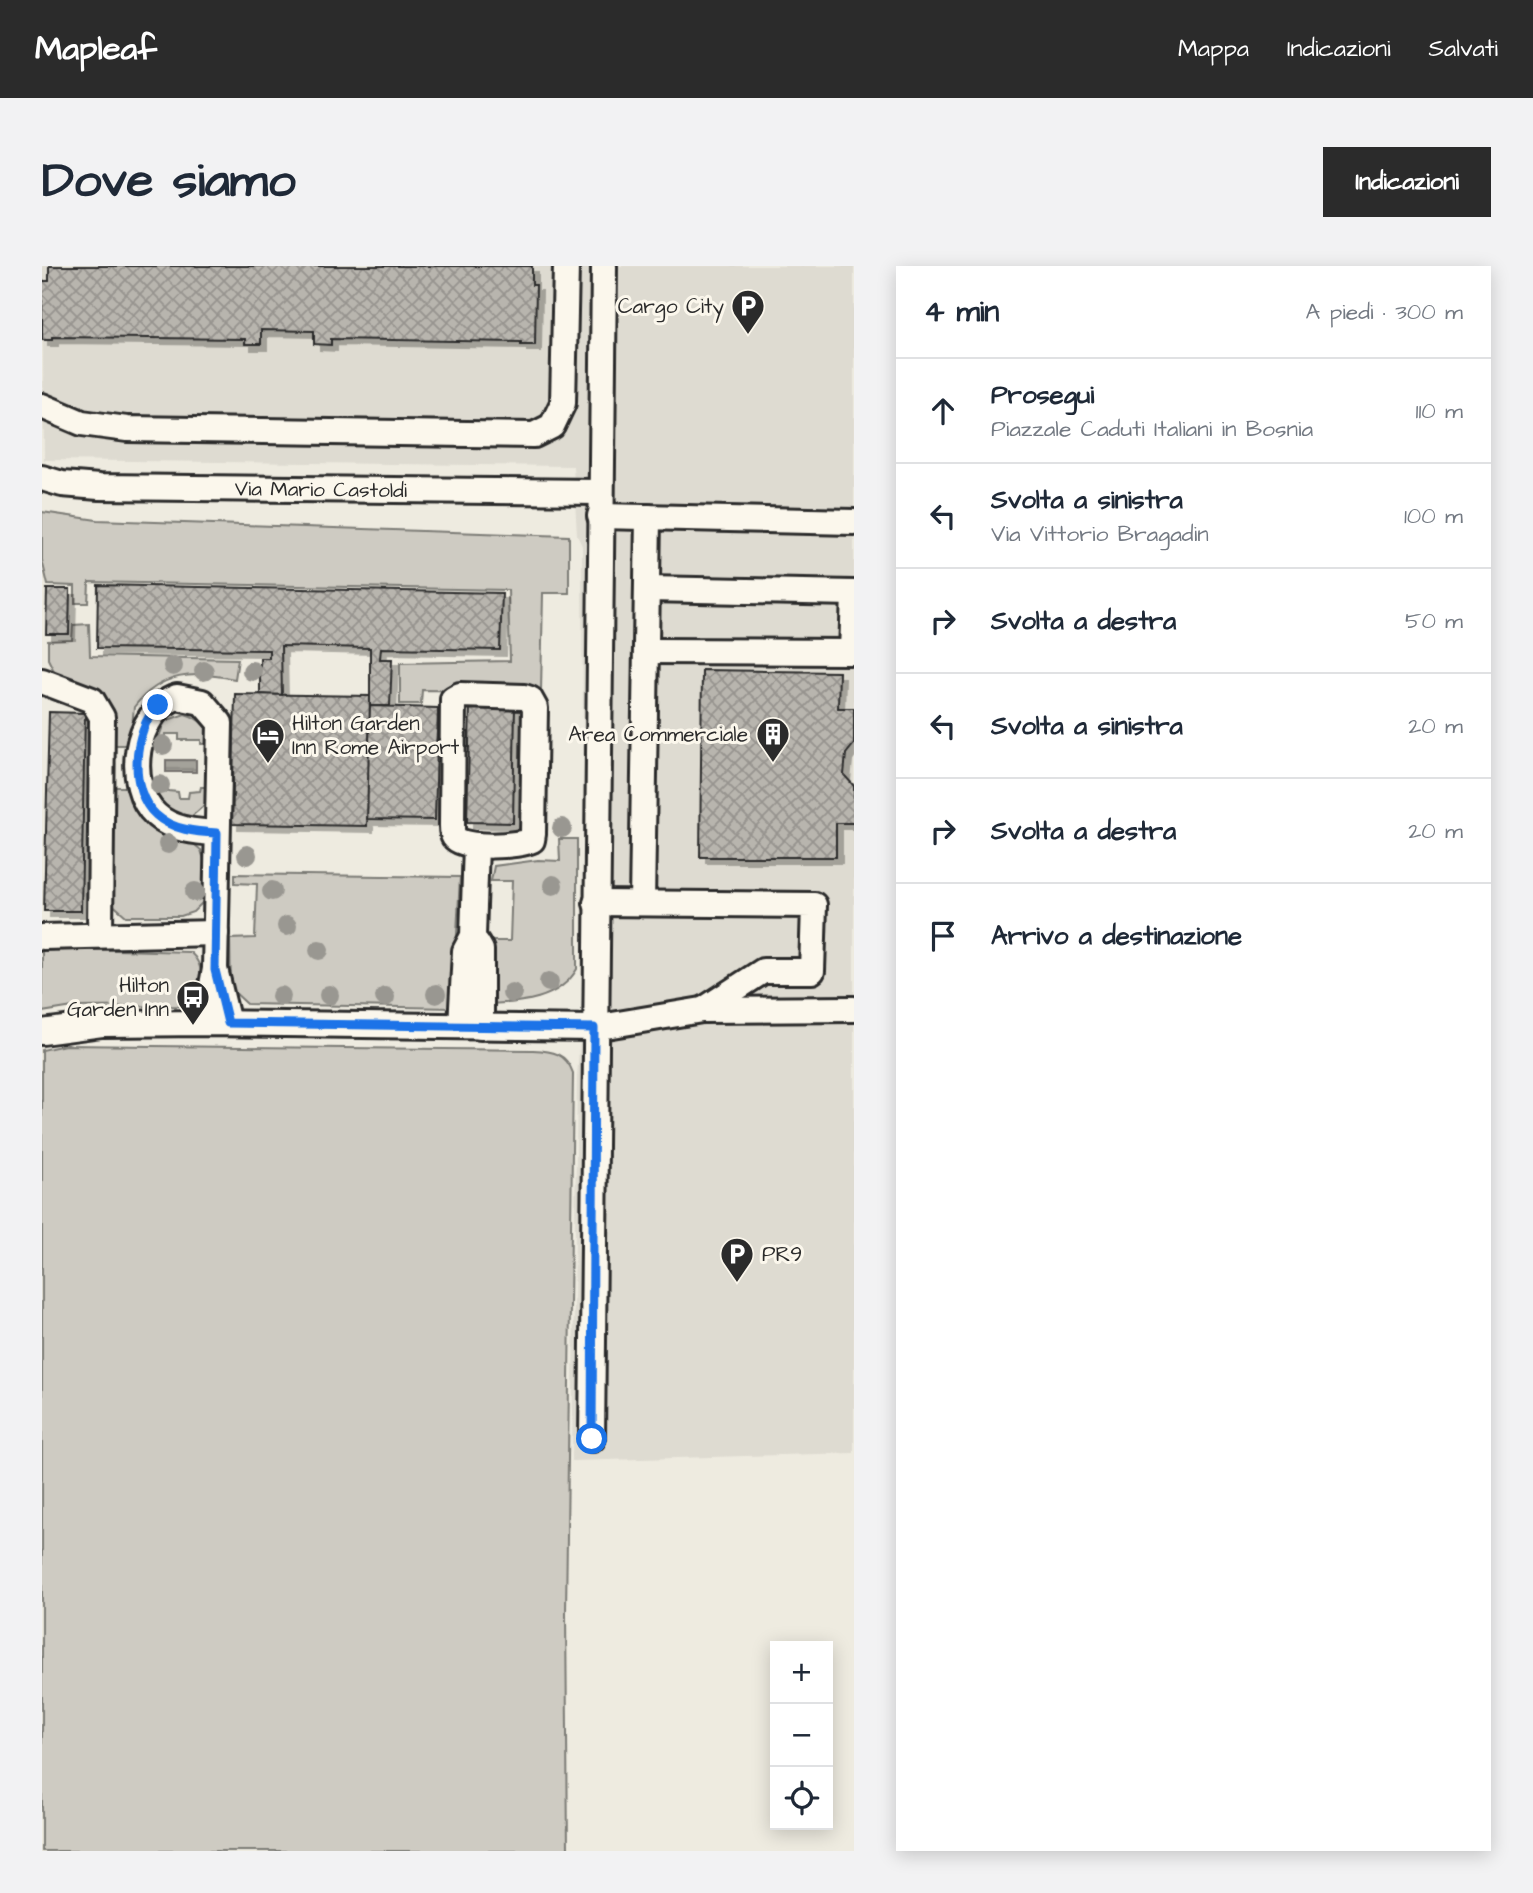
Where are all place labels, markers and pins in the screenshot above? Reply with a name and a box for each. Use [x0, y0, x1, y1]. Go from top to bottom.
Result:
parking icon: Cargo City [729, 287, 767, 336]
place label: Cargo City [618, 292, 724, 323]
place label: Hilton Garden Inn Rome Airport [292, 709, 460, 763]
building icon: Area Commerciale [754, 715, 792, 764]
hotel icon: Hilton Garden Inn Rome Airport [249, 716, 287, 765]
place label: Area Commerciale [568, 720, 748, 749]
place label: Hilton Garden Inn [67, 971, 169, 1024]
bus stop icon: Hilton Garden Inn [174, 978, 212, 1027]
parking icon: PR9 [718, 1235, 756, 1284]
place label: PR9 [762, 1240, 802, 1269]

